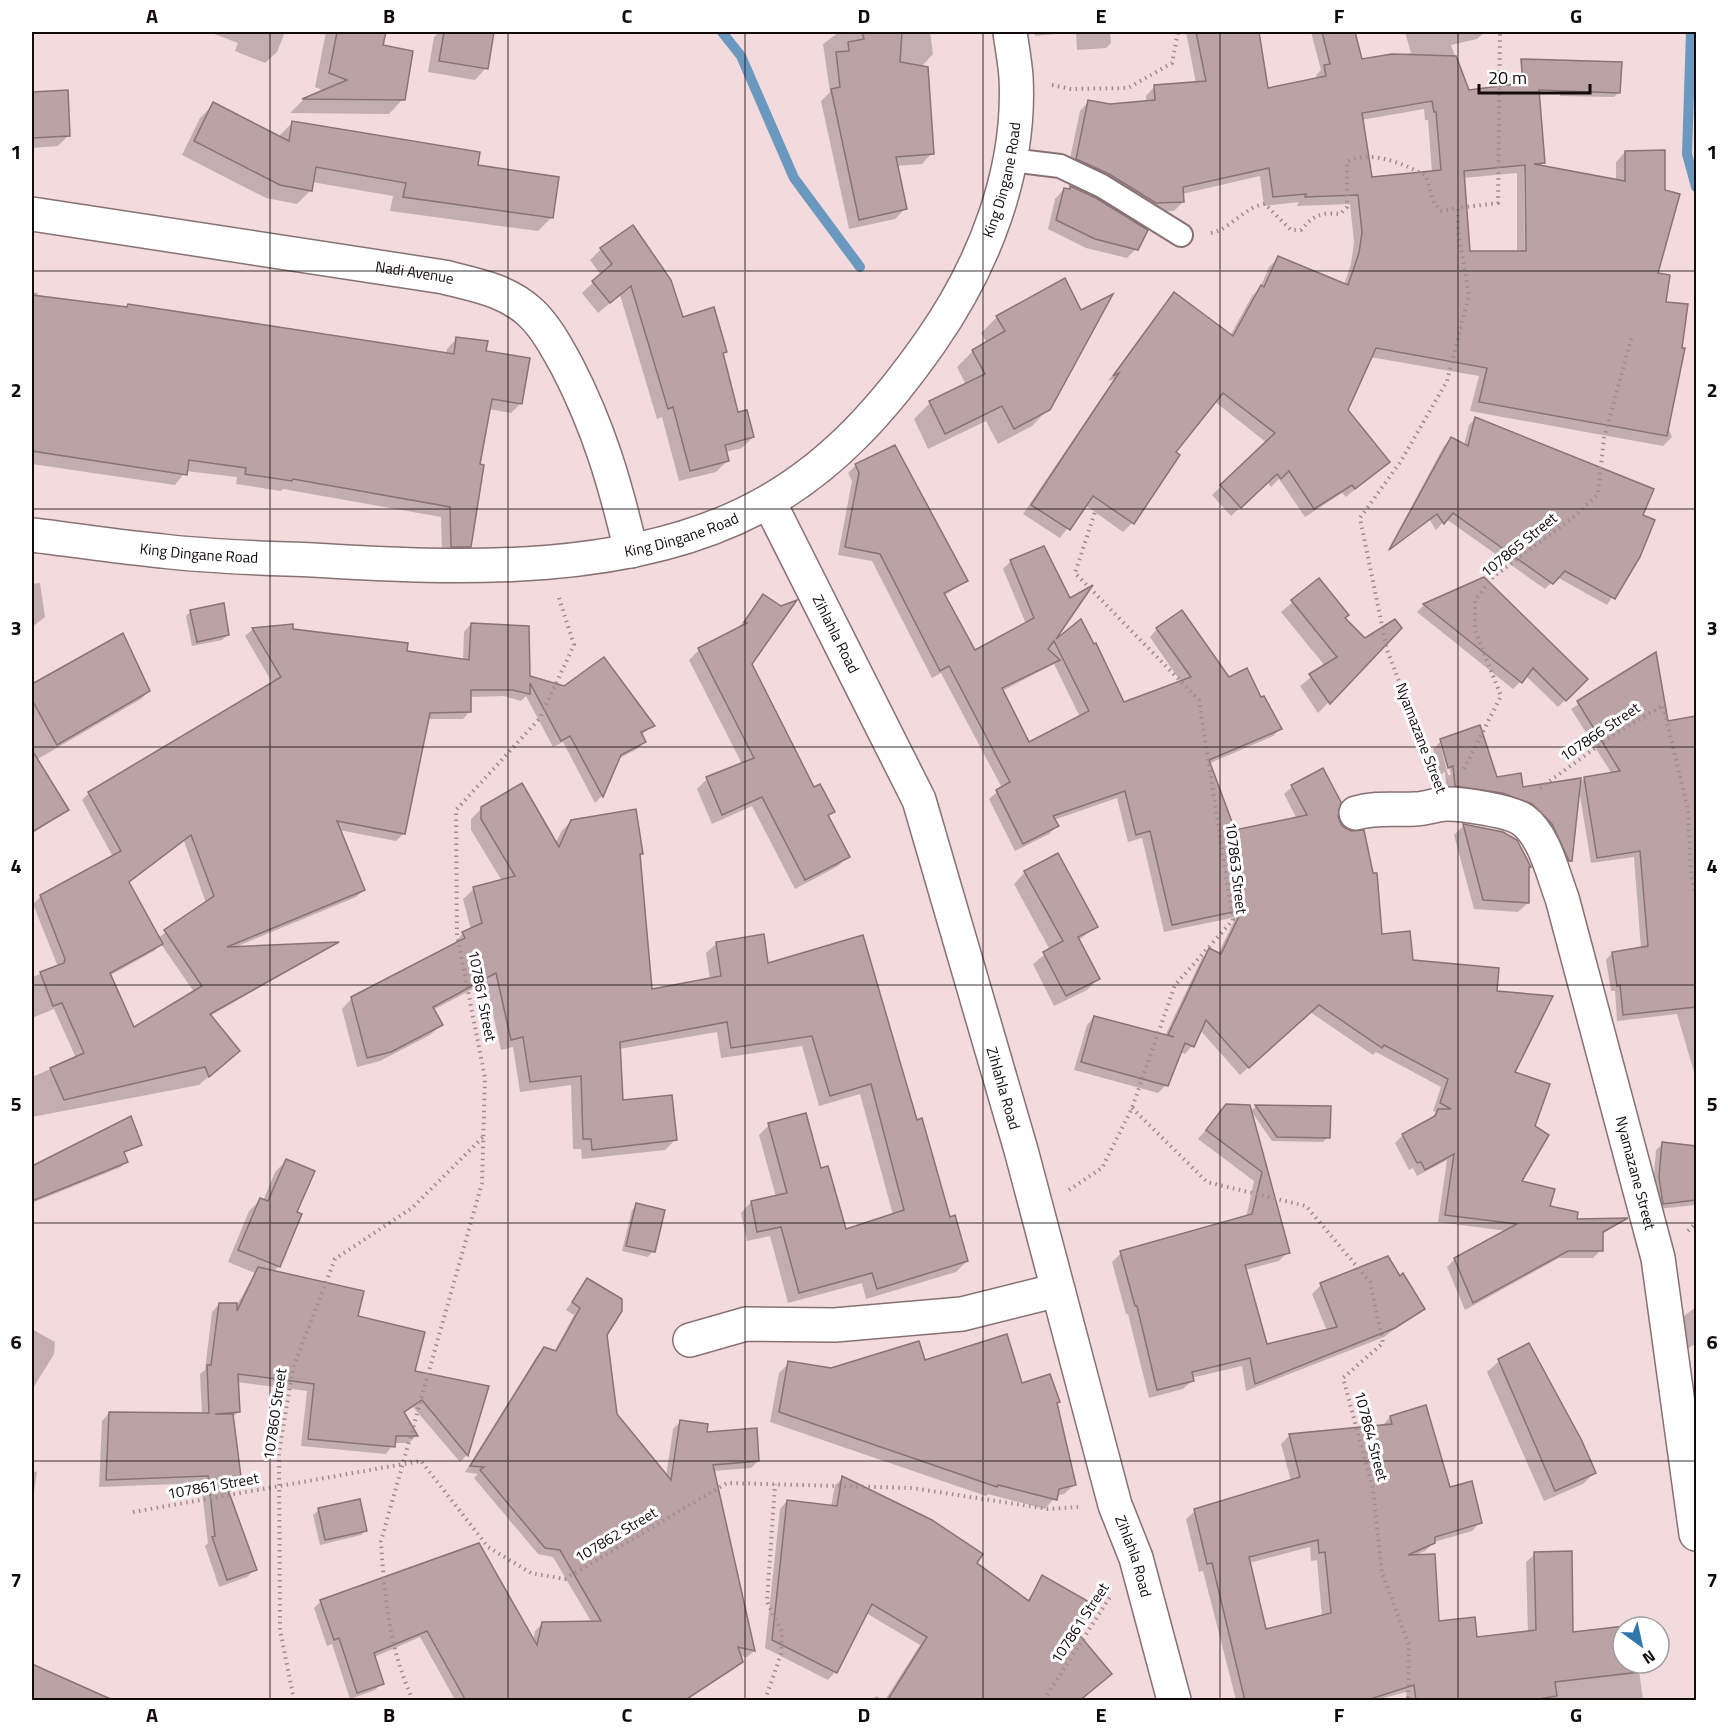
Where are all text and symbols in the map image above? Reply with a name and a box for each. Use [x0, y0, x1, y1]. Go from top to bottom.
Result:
text: A [146, 0, 158, 31]
text: B [383, 0, 395, 31]
text: C [622, 0, 633, 31]
text: D [858, 0, 870, 31]
text: E [1095, 0, 1107, 31]
text: F [1334, 0, 1345, 31]
text: G [1570, 0, 1582, 31]
scale bar [1479, 57, 1590, 95]
text: 20 m [1488, 64, 1527, 91]
street label: King Dingane Road [976, 121, 1026, 241]
text: 1 [10, 136, 22, 167]
text: 1 [1706, 136, 1718, 167]
street label: Nadi Avenue [374, 255, 456, 290]
text: 2 [10, 374, 22, 405]
text: 2 [1706, 374, 1718, 405]
street label: King Dingane Road [622, 506, 742, 563]
street label: 107865 Street [1476, 506, 1562, 583]
street label: King Dingane Road [139, 537, 259, 569]
street label: Zihlahla Road [807, 591, 865, 677]
text: 3 [10, 612, 22, 643]
text: 3 [1706, 612, 1718, 643]
street label: Nyamazane Street [1390, 679, 1453, 797]
street label: 107866 Street [1555, 696, 1645, 767]
street label: 107863 Street [1219, 821, 1254, 916]
text: 4 [10, 850, 22, 881]
text: 4 [1706, 850, 1718, 881]
street label: 107861 Street [462, 948, 503, 1044]
street label: Zihlahla Road [981, 1044, 1026, 1132]
text: 5 [10, 1088, 22, 1119]
text: 5 [1706, 1088, 1718, 1119]
street label: Nyamazane Street [1610, 1113, 1662, 1233]
text: 6 [10, 1326, 22, 1357]
text: 6 [1706, 1326, 1718, 1357]
street label: 107860 Street [257, 1366, 292, 1461]
street label: 107864 Street [1348, 1388, 1395, 1484]
street label: 107861 Street [165, 1466, 261, 1505]
street label: 107862 Street [570, 1501, 662, 1568]
street label: Zihlahla Road [1109, 1512, 1158, 1600]
text: 7 [10, 1564, 22, 1595]
text: 7 [1706, 1564, 1718, 1595]
street label: 107861 Street [1045, 1577, 1115, 1668]
north arrow [1611, 1615, 1671, 1675]
text: N [1638, 1644, 1660, 1671]
text: A [146, 1699, 158, 1730]
text: B [383, 1699, 395, 1730]
text: C [622, 1699, 633, 1730]
text: D [858, 1699, 870, 1730]
text: E [1095, 1699, 1107, 1730]
text: F [1334, 1699, 1345, 1730]
text: G [1570, 1699, 1582, 1730]

